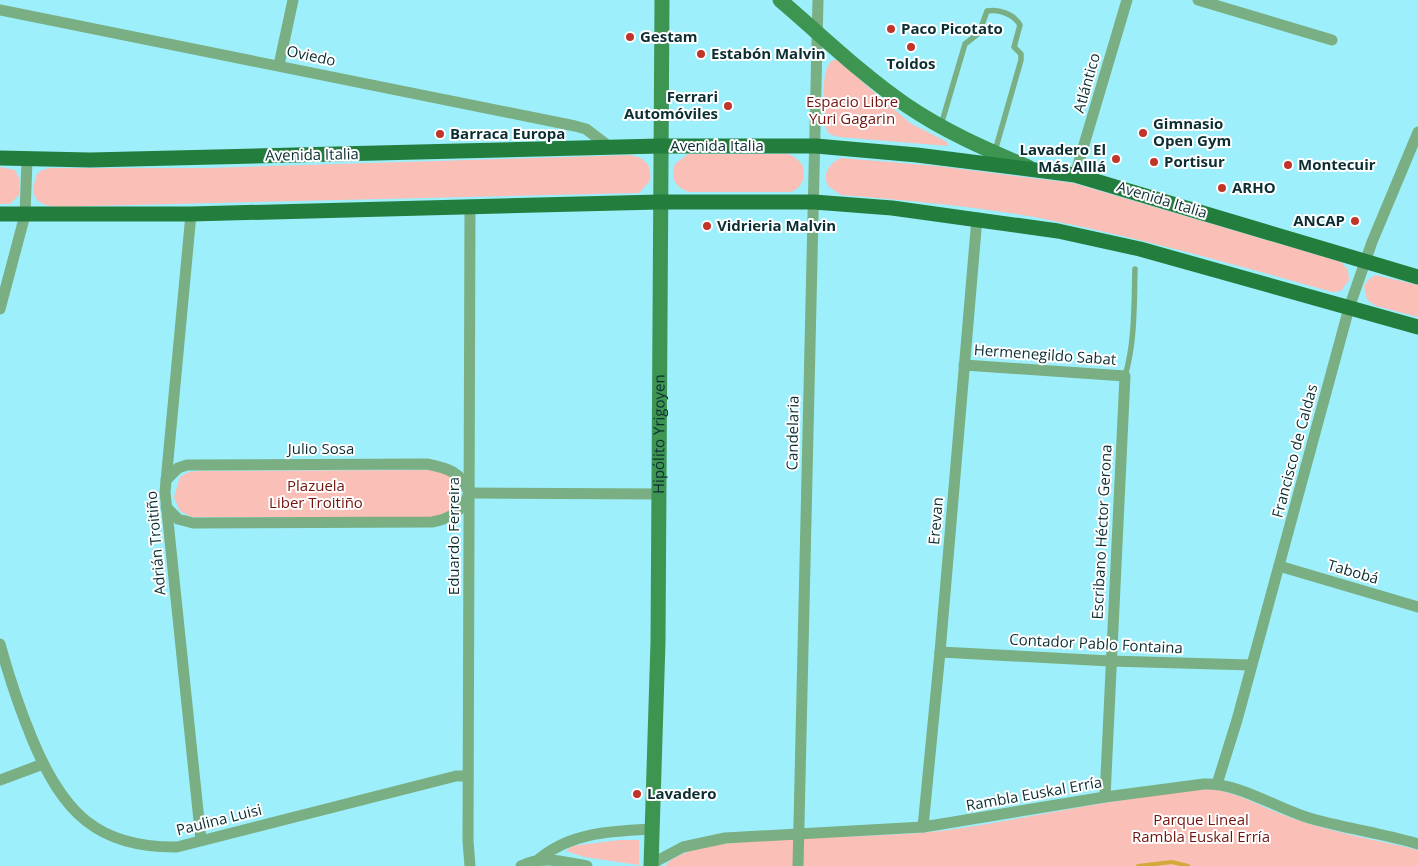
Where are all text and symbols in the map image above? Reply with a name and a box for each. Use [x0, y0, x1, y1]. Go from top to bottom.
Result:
place label: Paco Picotato [901, 18, 1003, 38]
marker: Paco Picotato [885, 23, 897, 35]
place label: Gestam [640, 26, 697, 46]
marker: Gestam [624, 31, 636, 43]
street label: Oviedo [285, 40, 338, 70]
marker: Toldos [905, 41, 917, 53]
place label: Estabón Malvin [711, 43, 826, 63]
marker: Estabón Malvin [695, 48, 707, 60]
street label: Atlántico [1068, 50, 1104, 115]
place label: Toldos [887, 53, 935, 73]
place label: Ferrari Automóviles [624, 86, 718, 123]
park label: Espacio Libre Yuri Gagarin [806, 91, 898, 128]
marker: Ferrari Automóviles [722, 100, 734, 112]
place label: Gimnasio Open Gym [1153, 113, 1231, 150]
place label: Barraca Europa [450, 123, 565, 143]
marker: Gimnasio Open Gym [1137, 127, 1149, 139]
marker: Barraca Europa [434, 128, 446, 140]
street label: Avenida Italia [670, 135, 764, 155]
place label: Lavadero El Más Alllá [1020, 139, 1106, 176]
street label: Avenida Italia [265, 143, 359, 165]
place label: Portisur [1164, 151, 1225, 171]
marker: Lavadero El Más Alllá [1110, 153, 1122, 165]
place label: Montecuir [1298, 154, 1376, 174]
marker: Portisur [1148, 156, 1160, 168]
marker: Montecuir [1282, 159, 1294, 171]
street label: Avenida Italia [1115, 176, 1210, 222]
place label: ARHO [1232, 177, 1276, 197]
marker: ARHO [1216, 182, 1228, 194]
place label: ANCAP [1293, 210, 1345, 230]
place label: Vidrieria Malvin [717, 215, 836, 235]
marker: ANCAP [1349, 215, 1361, 227]
marker: Vidrieria Malvin [701, 220, 713, 232]
street label: Hermenegildo Sabat [973, 339, 1117, 369]
street label: Hipólito Yrigoyen [648, 374, 669, 494]
street label: Francisco de Caldas [1267, 382, 1321, 520]
street label: Candelaria [781, 395, 803, 471]
street label: Julio Sosa [286, 438, 354, 458]
street label: Escribano Héctor Gerona [1086, 444, 1116, 620]
park label: Plazuela Liber Troitiño [269, 475, 363, 512]
street label: Eduardo Ferreira [443, 477, 463, 595]
street label: Adrián Troitiño [140, 490, 170, 596]
street label: Erevan [923, 496, 947, 546]
street label: Tabobá [1325, 554, 1381, 588]
street label: Contador Pablo Fontaina [1009, 628, 1183, 658]
street label: Rambla Euskal Erría [964, 771, 1104, 815]
place label: Lavadero [647, 783, 717, 803]
marker: Lavadero [631, 788, 643, 800]
street label: Paulina Luisi [174, 799, 264, 839]
park label: Parque Lineal Rambla Euskal Erría [1132, 809, 1270, 846]

